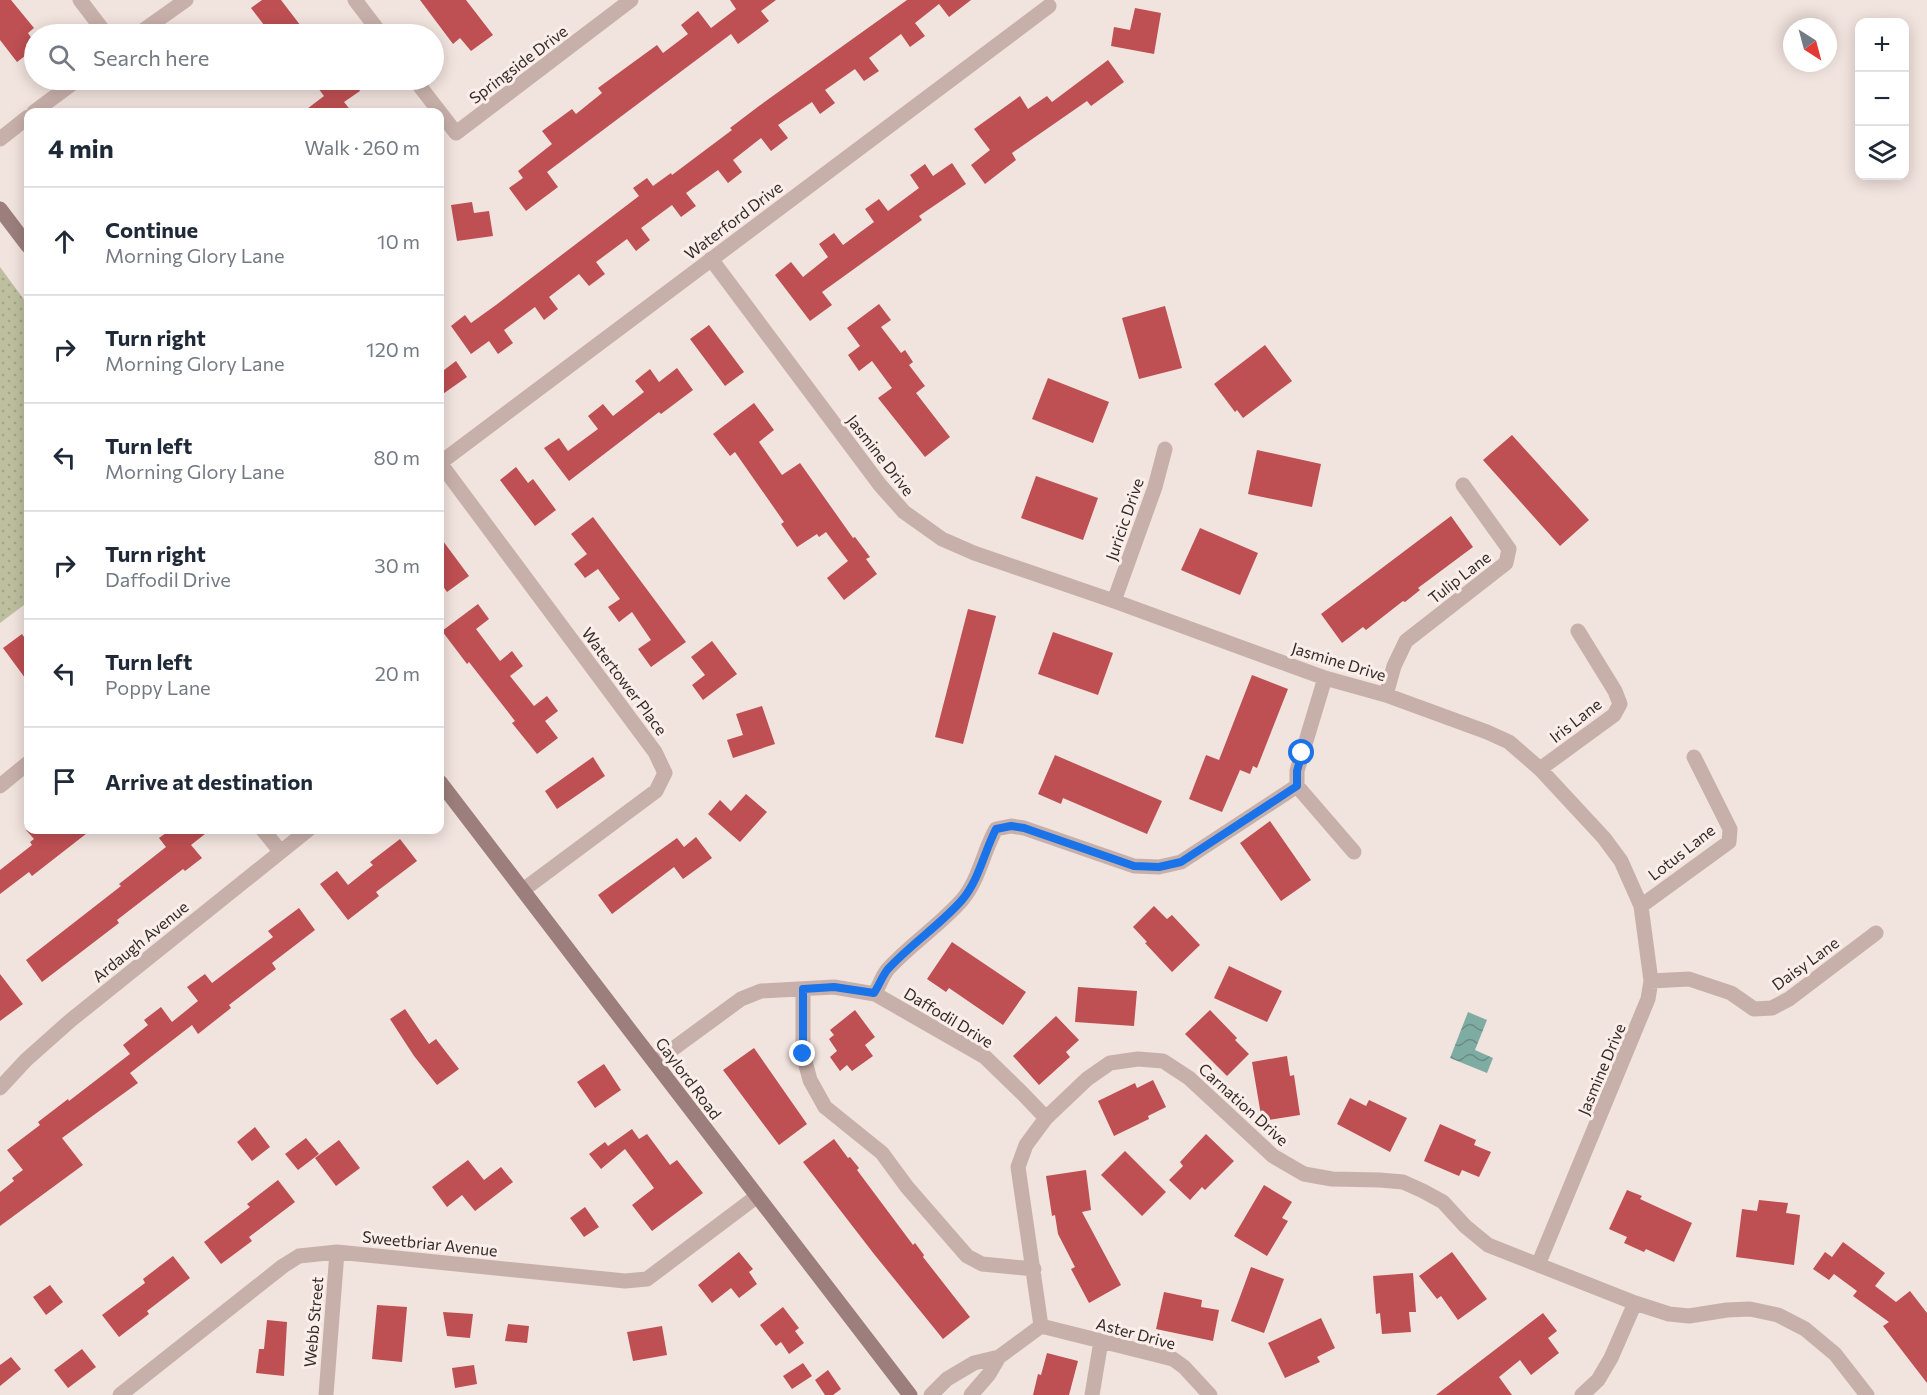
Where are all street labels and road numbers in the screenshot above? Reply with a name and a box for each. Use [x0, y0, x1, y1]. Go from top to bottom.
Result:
street label: Springside Drive [465, 21, 571, 107]
street label: Waterford Drive [680, 177, 786, 263]
street label: Jasmine Drive [843, 411, 919, 499]
street label: Juricic Drive [1101, 475, 1147, 563]
street label: Tulip Lane [1424, 547, 1494, 607]
street label: Watertower Place [578, 623, 672, 739]
street label: Jasmine Drive [1290, 638, 1388, 684]
street label: Iris Lane [1545, 694, 1605, 746]
street label: Lotus Lane [1644, 820, 1718, 884]
street label: Ardaugh Avenue [88, 897, 192, 985]
street label: Daisy Lane [1768, 932, 1842, 994]
street label: Daffodil Drive [901, 983, 997, 1051]
street label: Jasmine Drive [1573, 1020, 1629, 1118]
street label: Gaylord Road [652, 1033, 726, 1123]
street label: Carnation Drive [1195, 1059, 1293, 1149]
street label: Sweetbriar Avenue [361, 1226, 499, 1260]
street label: Webb Street [300, 1275, 326, 1368]
street label: Aster Drive [1094, 1313, 1178, 1353]

